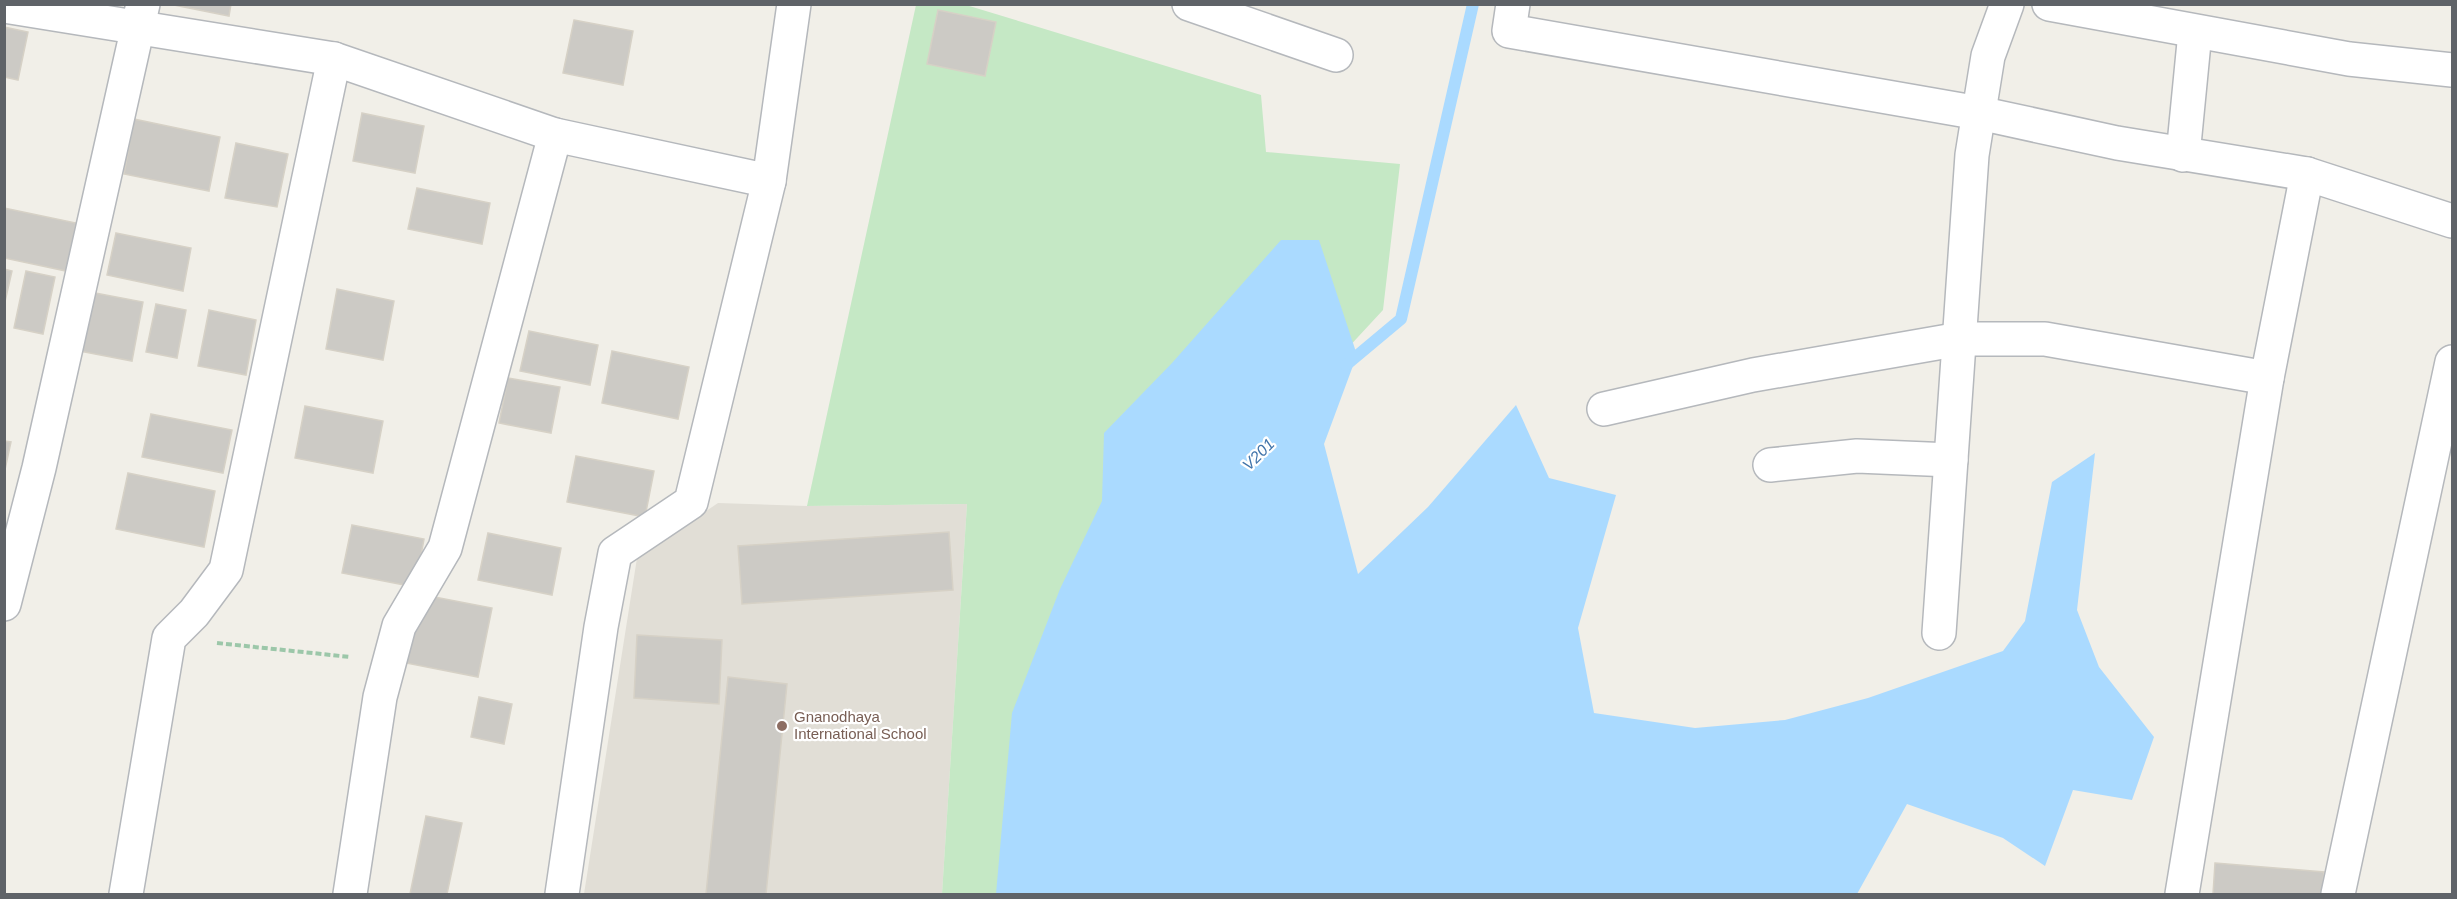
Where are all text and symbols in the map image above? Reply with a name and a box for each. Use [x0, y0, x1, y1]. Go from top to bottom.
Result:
water label: V201 [1239, 435, 1278, 474]
place label: Gnanodhaya International School [794, 708, 927, 742]
marker: Gnanodhaya International School [775, 719, 789, 733]

